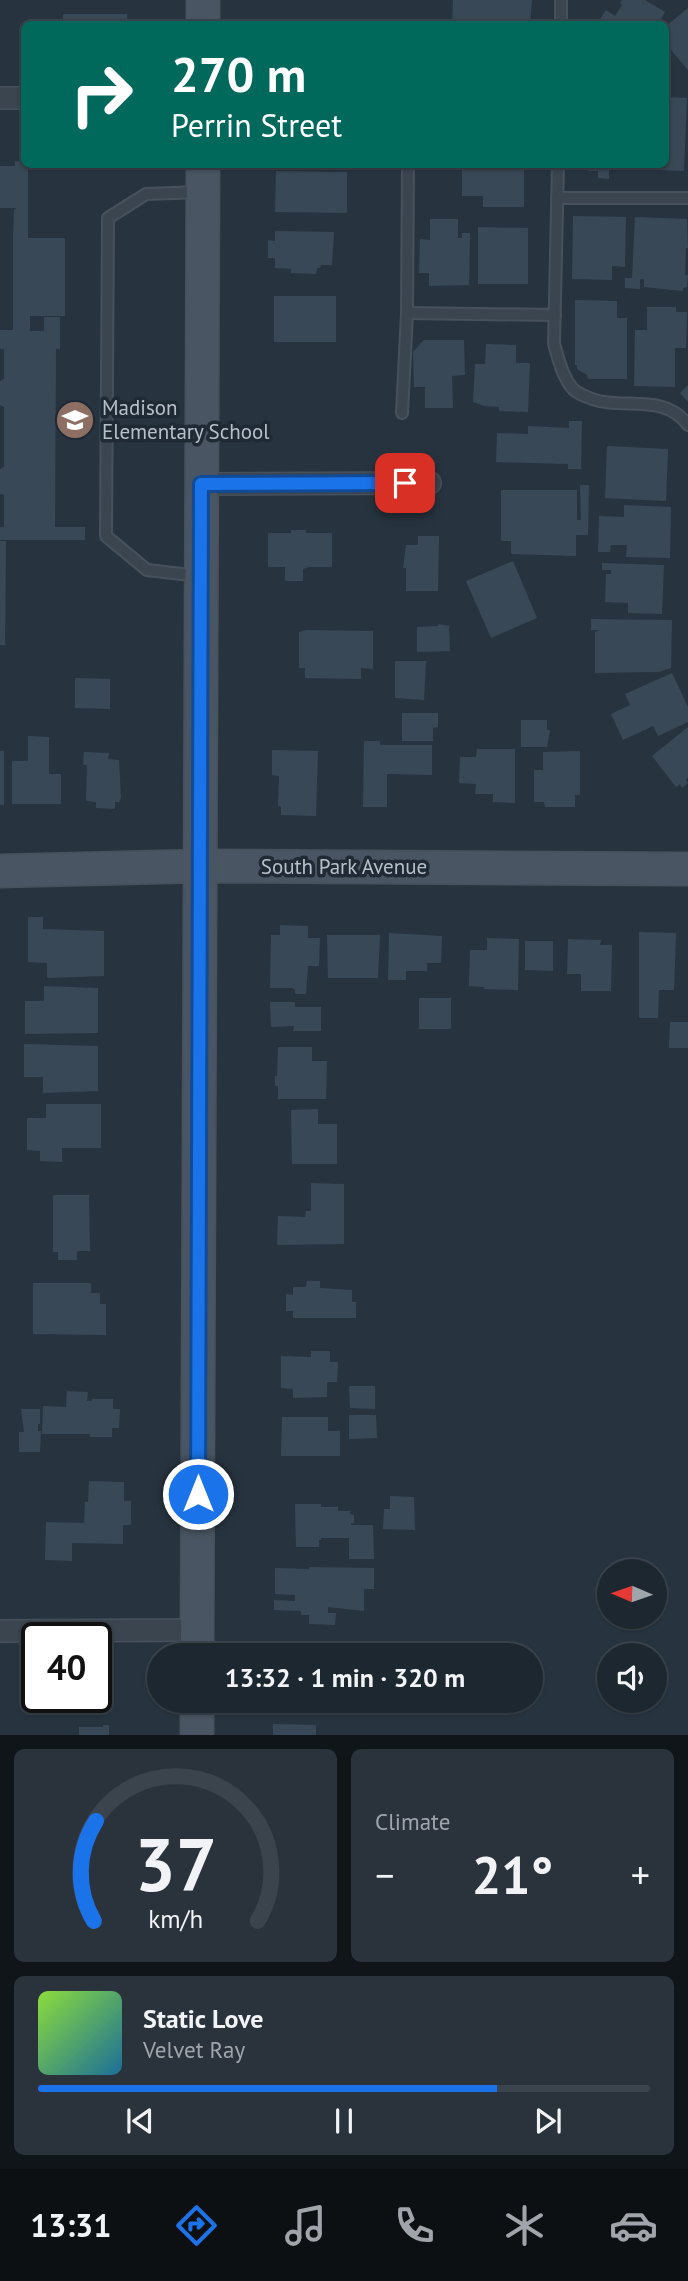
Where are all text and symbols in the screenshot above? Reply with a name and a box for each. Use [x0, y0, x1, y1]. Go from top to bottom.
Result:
text: 270 m [171, 42, 306, 106]
icon: right [56, 49, 147, 140]
text: Perrin Street [171, 104, 342, 146]
place label: Madison Elementary School [102, 394, 269, 445]
school or university icon: Madison Elementary School [54, 399, 96, 441]
pin [375, 453, 435, 513]
icon: arrive [386, 464, 424, 502]
street label: South Park Avenue [261, 853, 427, 880]
position arrow [161, 1457, 235, 1531]
north arrow [597, 1559, 667, 1629]
map controls [597, 1559, 667, 1713]
speed limit sign: 40 [21, 1622, 112, 1713]
button: sound [597, 1643, 667, 1713]
text: 13:32 · 1 min · 320 m [225, 1661, 465, 1694]
text: Climate [375, 1807, 450, 1836]
text: 37 [134, 1818, 217, 1912]
text: 21° [472, 1841, 553, 1908]
text: − [375, 1850, 394, 1899]
text: + [631, 1850, 650, 1899]
text: km/h [148, 1903, 203, 1935]
text: Static Love [143, 2002, 264, 2035]
text: Velvet Ray [143, 2035, 245, 2064]
icon: previous [121, 2102, 159, 2140]
icon: pause [325, 2102, 363, 2140]
icon: next [529, 2102, 567, 2140]
icon: directions [172, 2201, 221, 2250]
icon: music [281, 2201, 330, 2250]
icon: phone [390, 2201, 439, 2250]
icon: climate [500, 2201, 549, 2250]
icon: car [609, 2201, 658, 2250]
text: 13:31 [30, 2204, 111, 2246]

